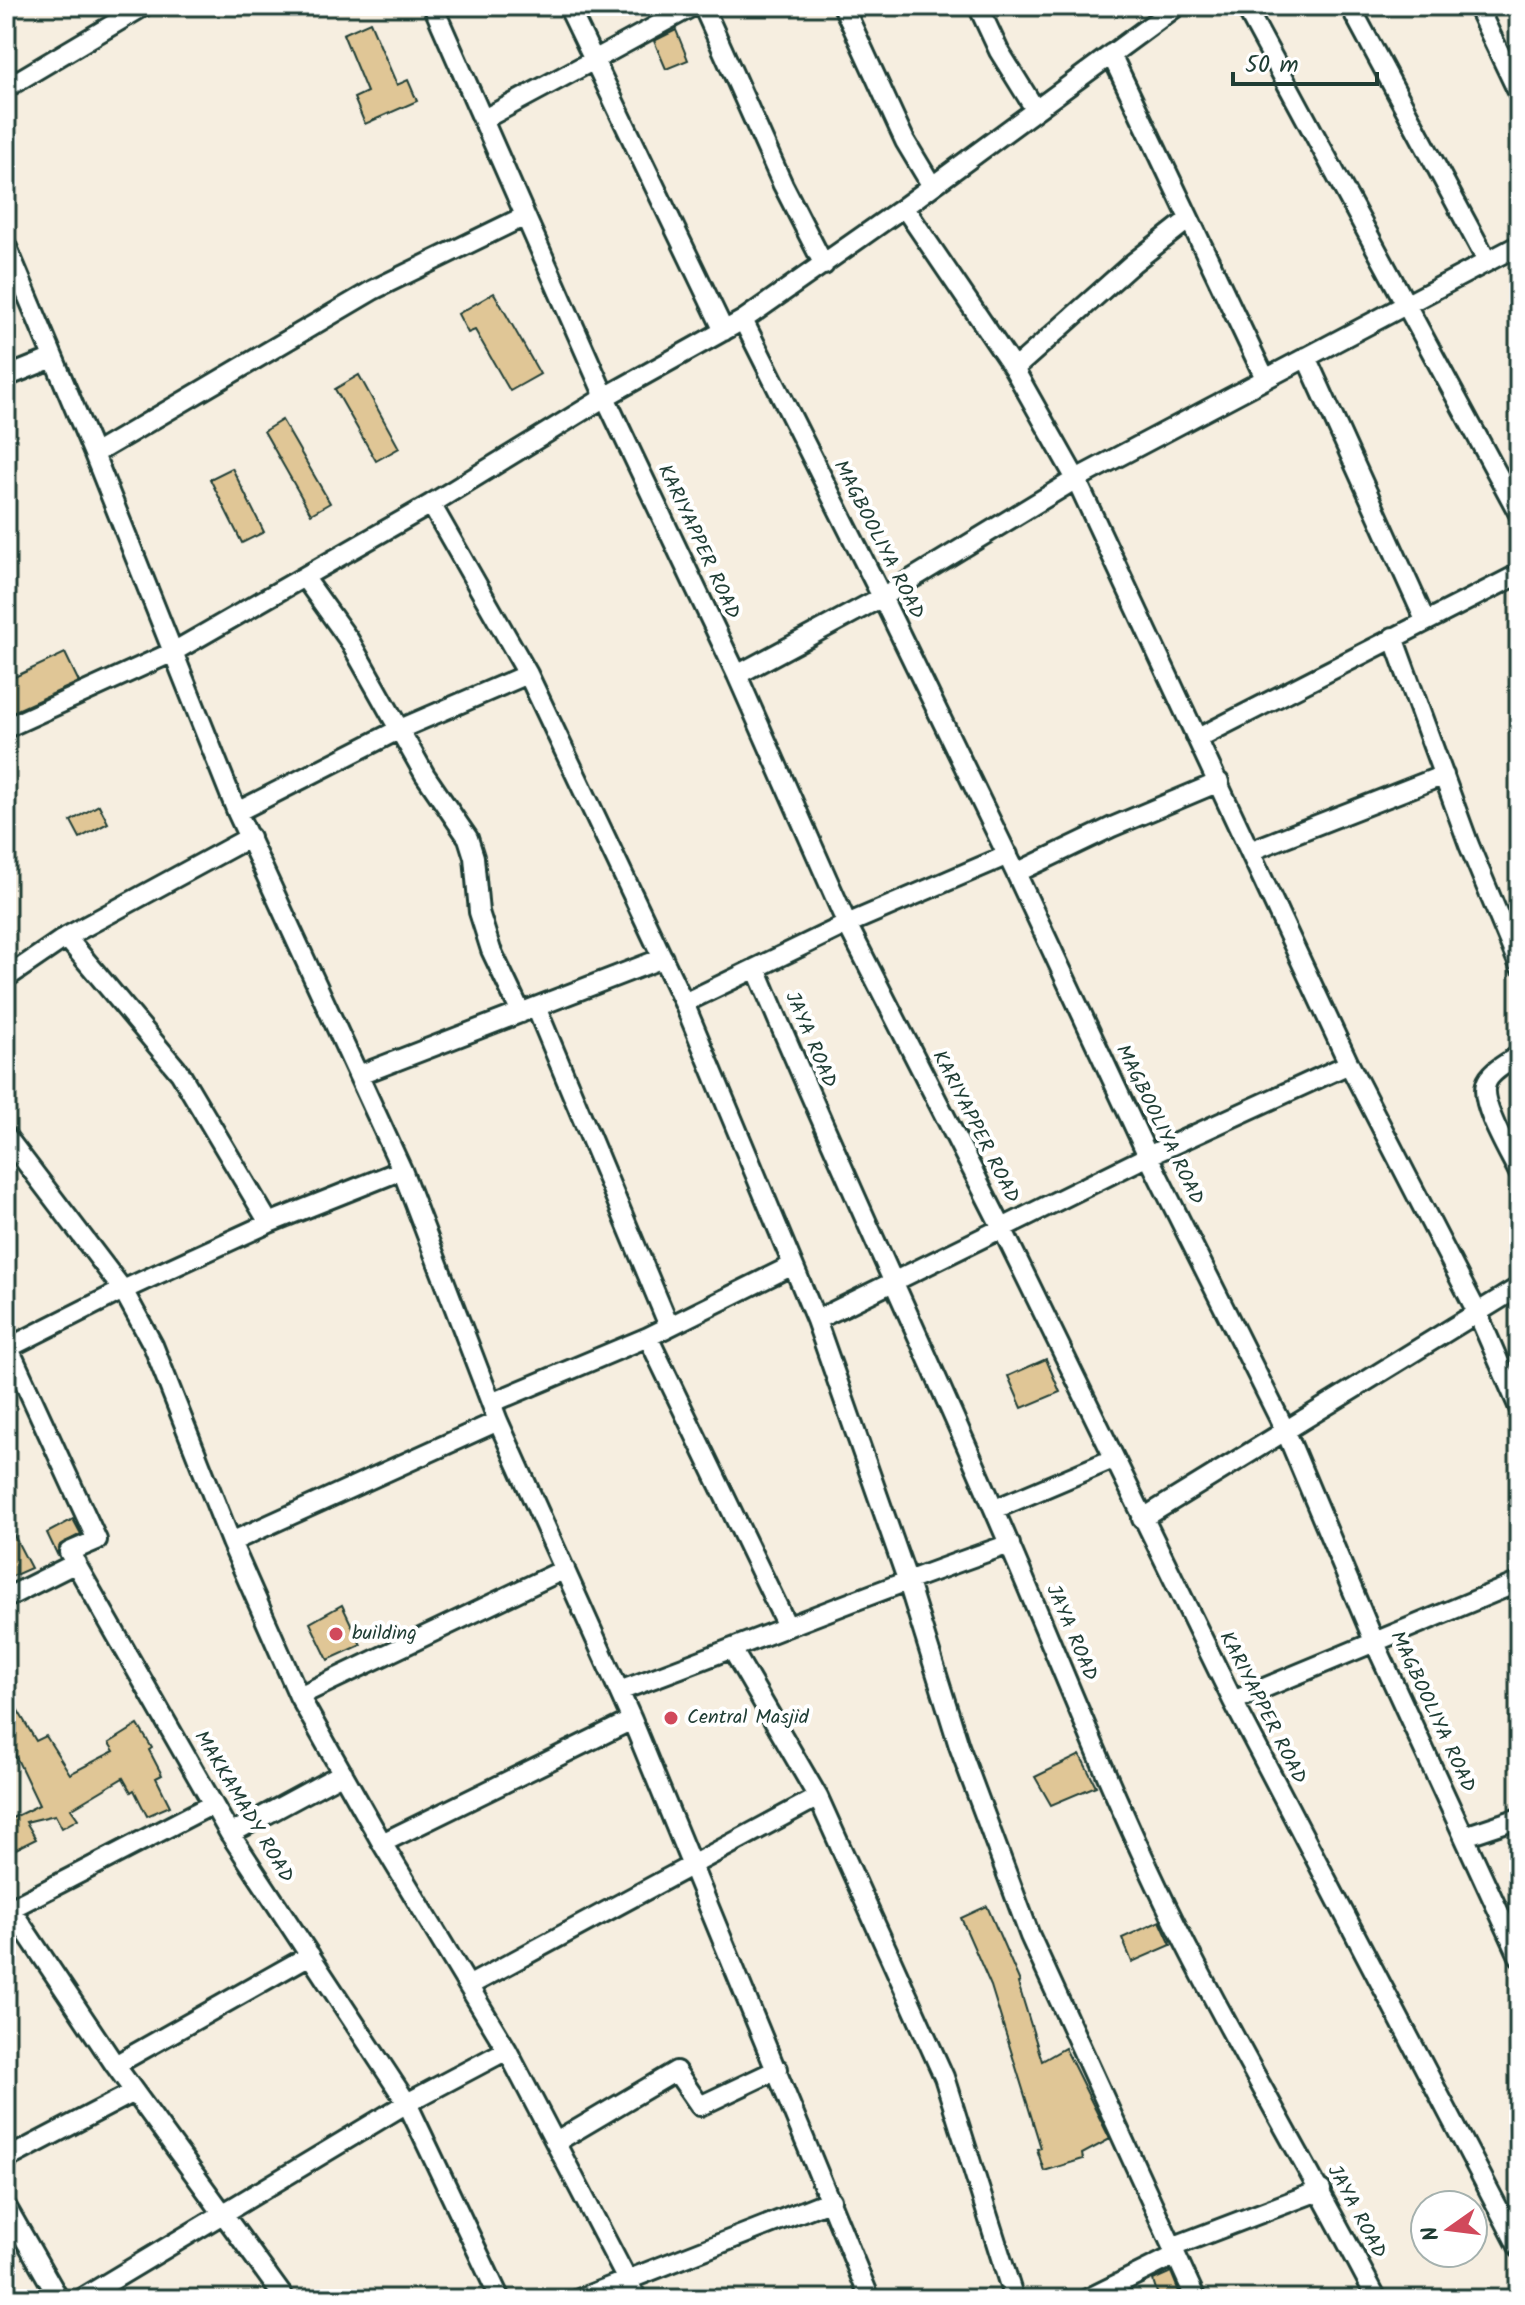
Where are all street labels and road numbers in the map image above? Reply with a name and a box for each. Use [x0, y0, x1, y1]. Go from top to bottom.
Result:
street label: MAGBOOLIYA ROAD [824, 455, 932, 625]
street label: KARIYAPPER ROAD [648, 459, 748, 625]
street label: JAYA ROAD [775, 987, 845, 1093]
street label: MAGBOOLIYA ROAD [1106, 1039, 1212, 1211]
street label: KARIYAPPER ROAD [923, 1045, 1027, 1209]
street label: JAYA ROAD [1036, 1580, 1106, 1686]
street label: KARIYAPPER ROAD [1210, 1626, 1314, 1790]
street label: MAGBOOLIYA ROAD [1380, 1626, 1484, 1798]
street label: MAKKAMADY ROAD [185, 1725, 301, 1890]
street label: JAYA ROAD [1318, 2159, 1394, 2265]

